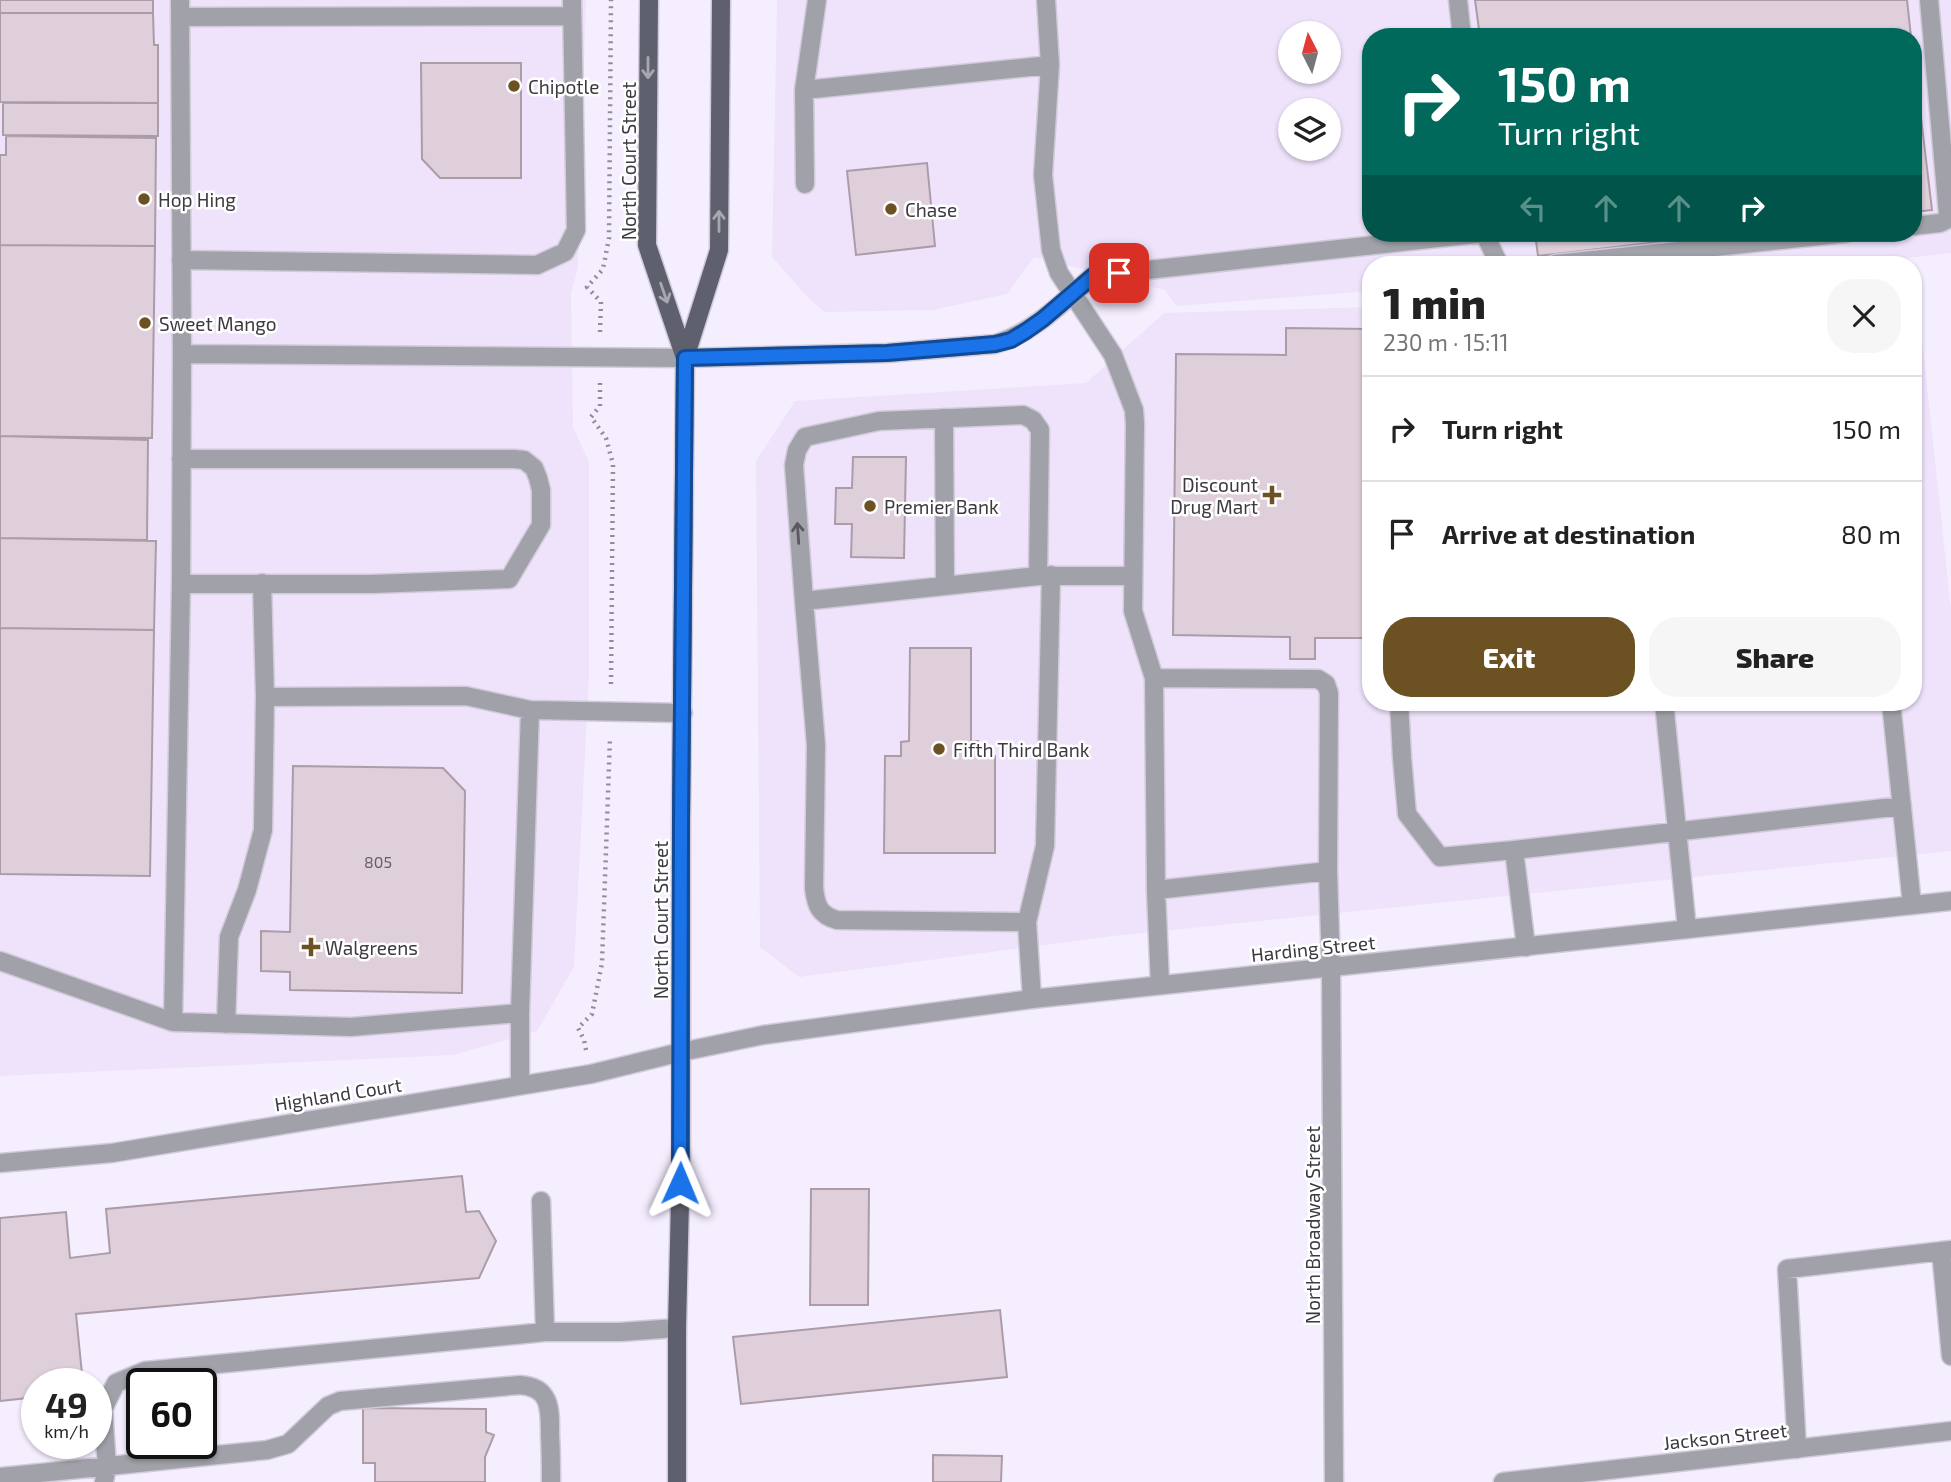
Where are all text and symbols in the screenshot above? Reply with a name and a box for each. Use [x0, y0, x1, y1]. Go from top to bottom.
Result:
north arrow [1278, 21, 1340, 84]
map controls [1278, 21, 1341, 161]
text: 150 m [1498, 53, 1631, 112]
one-way arrow [641, 56, 655, 79]
icon: right [1383, 56, 1474, 147]
place label: Chipotle [528, 75, 599, 98]
marker: Chipotle [506, 78, 522, 94]
street label: North Court Street [617, 82, 640, 240]
button: layers [1278, 98, 1341, 161]
text: Turn right [1498, 113, 1640, 151]
place label: Hop Hing [158, 188, 236, 211]
icon: left [1514, 189, 1552, 227]
icon: ahead [1587, 189, 1625, 227]
icon: ahead [1660, 189, 1698, 227]
icon: right [1733, 189, 1771, 227]
marker: Hop Hing [136, 191, 152, 207]
place label: Chase [905, 198, 957, 221]
marker: Chase [883, 201, 899, 217]
one-way arrow [712, 210, 726, 233]
pin [1089, 243, 1149, 303]
icon: arrive [1100, 254, 1138, 292]
text: 1 min [1383, 277, 1486, 327]
button: close [1827, 279, 1901, 353]
one-way arrow [658, 282, 671, 304]
place label: Sweet Mango [159, 312, 277, 335]
marker: Sweet Mango [137, 315, 153, 331]
text: 230 m · 15:11 [1383, 328, 1509, 356]
icon: right [1383, 410, 1421, 448]
text: Turn right [1442, 413, 1563, 444]
text: 150 m [1832, 413, 1901, 444]
place label: Discount Drug Mart [1170, 473, 1258, 518]
marker: Discount Drug Mart [1264, 487, 1280, 503]
place label: Premier Bank [884, 495, 999, 518]
marker: Premier Bank [862, 498, 878, 514]
icon: arrive [1383, 515, 1421, 553]
text: Arrive at destination [1442, 518, 1695, 549]
text: 80 m [1841, 518, 1901, 549]
one-way arrow [791, 522, 804, 544]
button: Exit [1383, 617, 1635, 697]
button: Share [1649, 617, 1901, 697]
place label: Fifth Third Bank [953, 738, 1090, 761]
marker: Fifth Third Bank [931, 741, 947, 757]
street label: North Court Street [649, 841, 672, 999]
house number: 805 [364, 852, 392, 871]
street label: Harding Street [1250, 930, 1376, 966]
place label: Walgreens [325, 936, 418, 959]
marker: Walgreens [303, 939, 319, 955]
street label: Highland Court [273, 1073, 403, 1115]
street label: North Broadway Street [1301, 1126, 1324, 1324]
position arrow [643, 1146, 717, 1220]
speed limit sign: 60 [126, 1368, 217, 1459]
text: 49 [45, 1383, 88, 1425]
street label: Jackson Street [1662, 1418, 1788, 1454]
text: km/h [44, 1420, 89, 1442]

